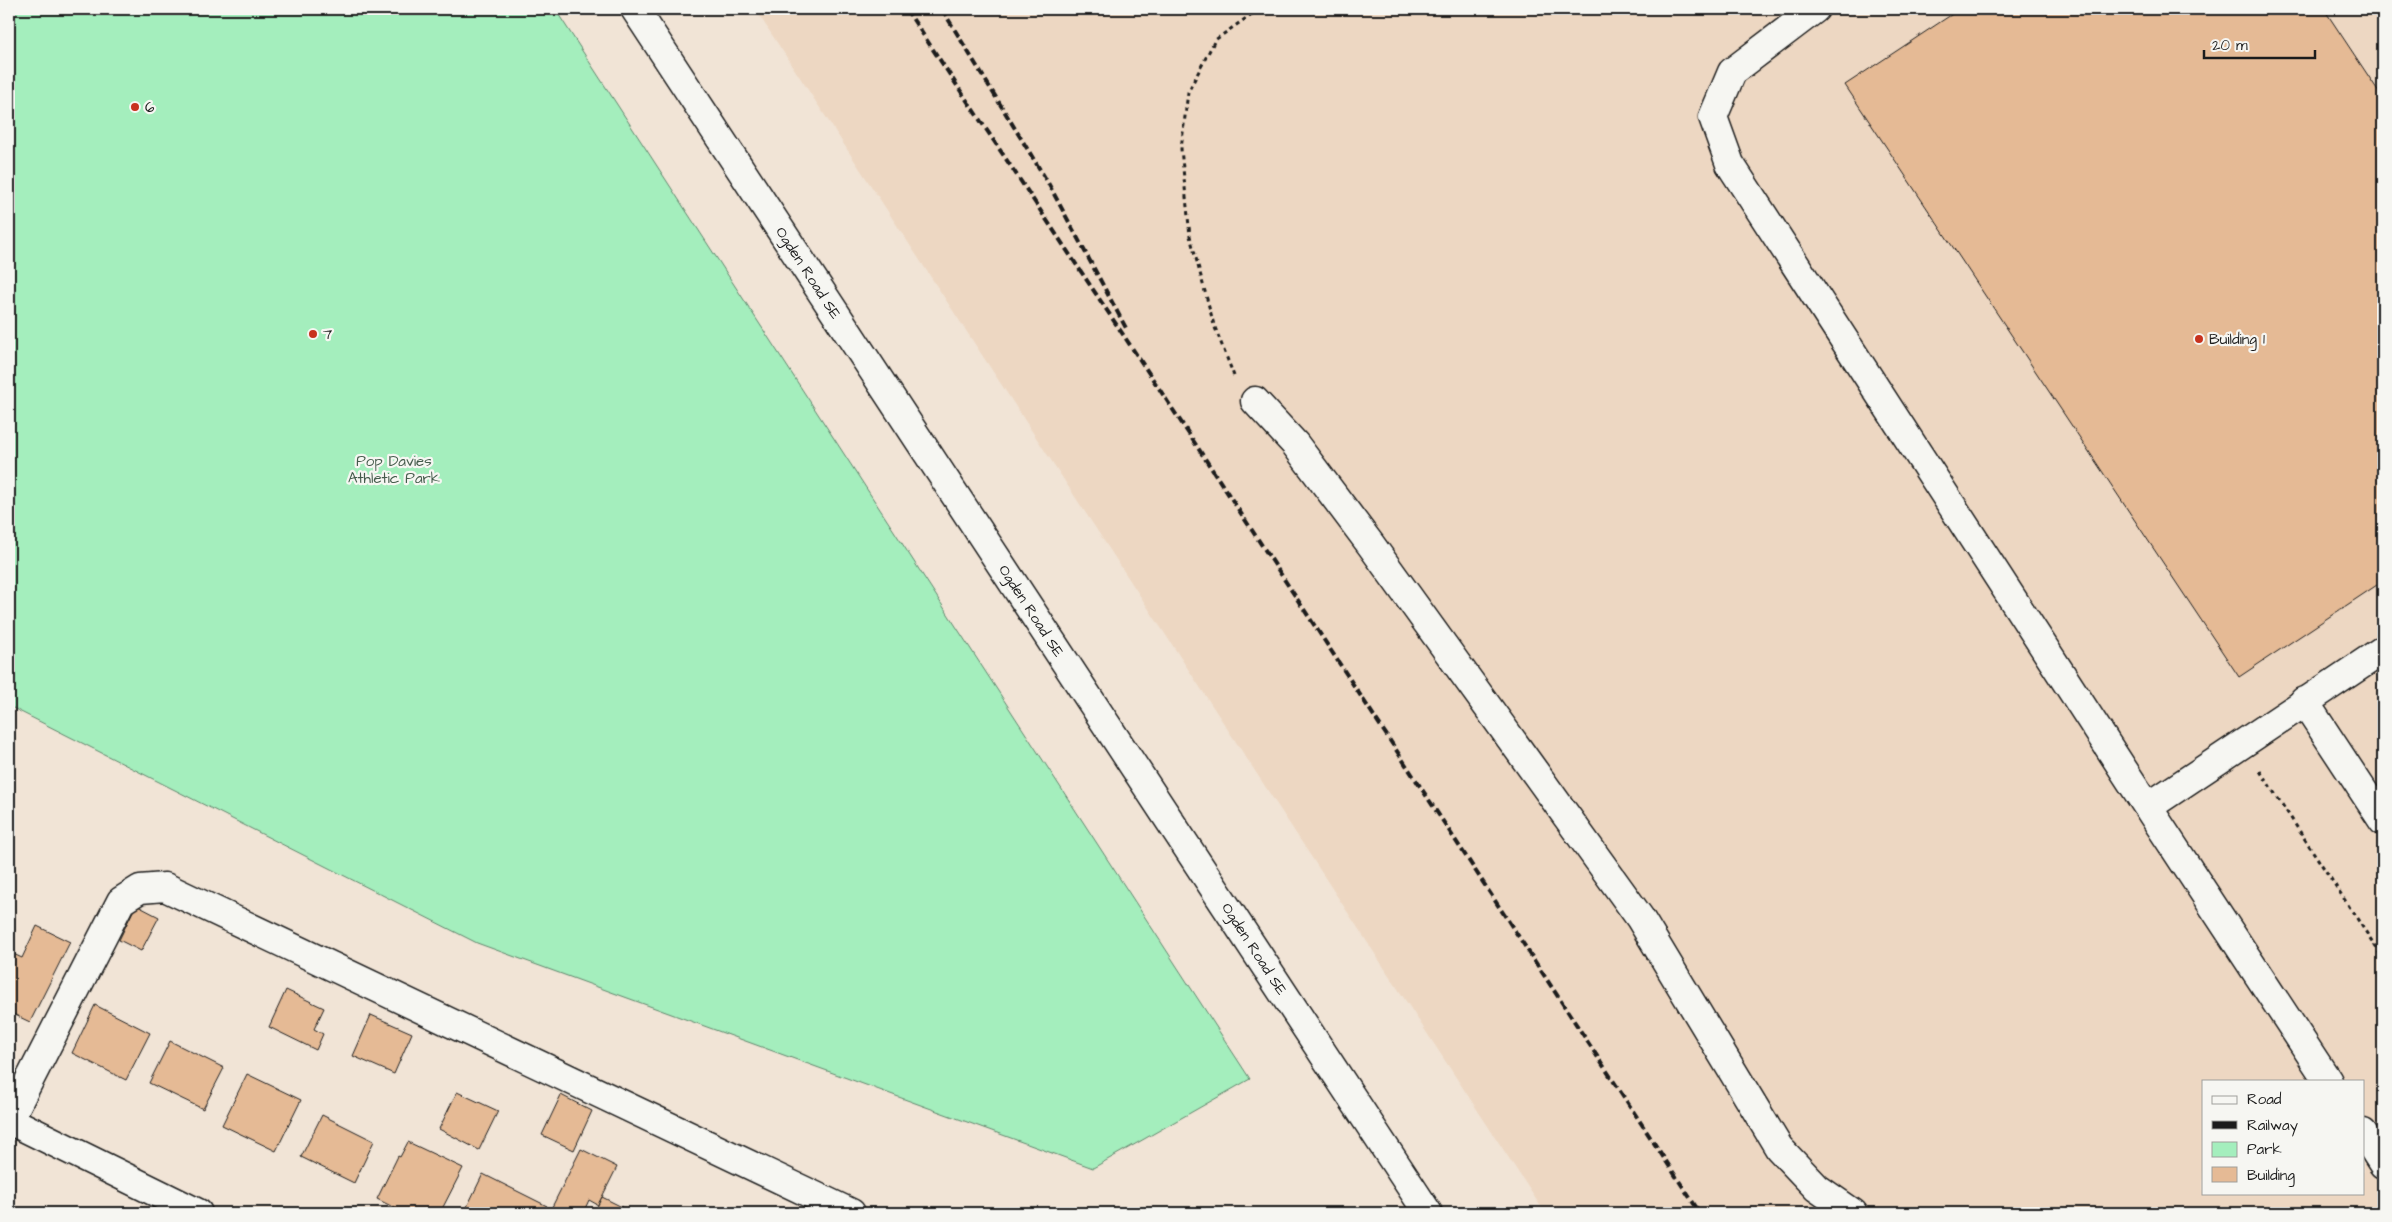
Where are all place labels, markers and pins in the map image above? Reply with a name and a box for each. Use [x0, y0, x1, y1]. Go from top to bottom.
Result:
place label: 6 [145, 97, 155, 118]
marker: 6 [129, 101, 141, 113]
place label: 7 [323, 324, 332, 345]
marker: 7 [307, 328, 319, 340]
place label: Building 1 [2209, 329, 2265, 351]
marker: Building 1 [2193, 333, 2205, 345]

